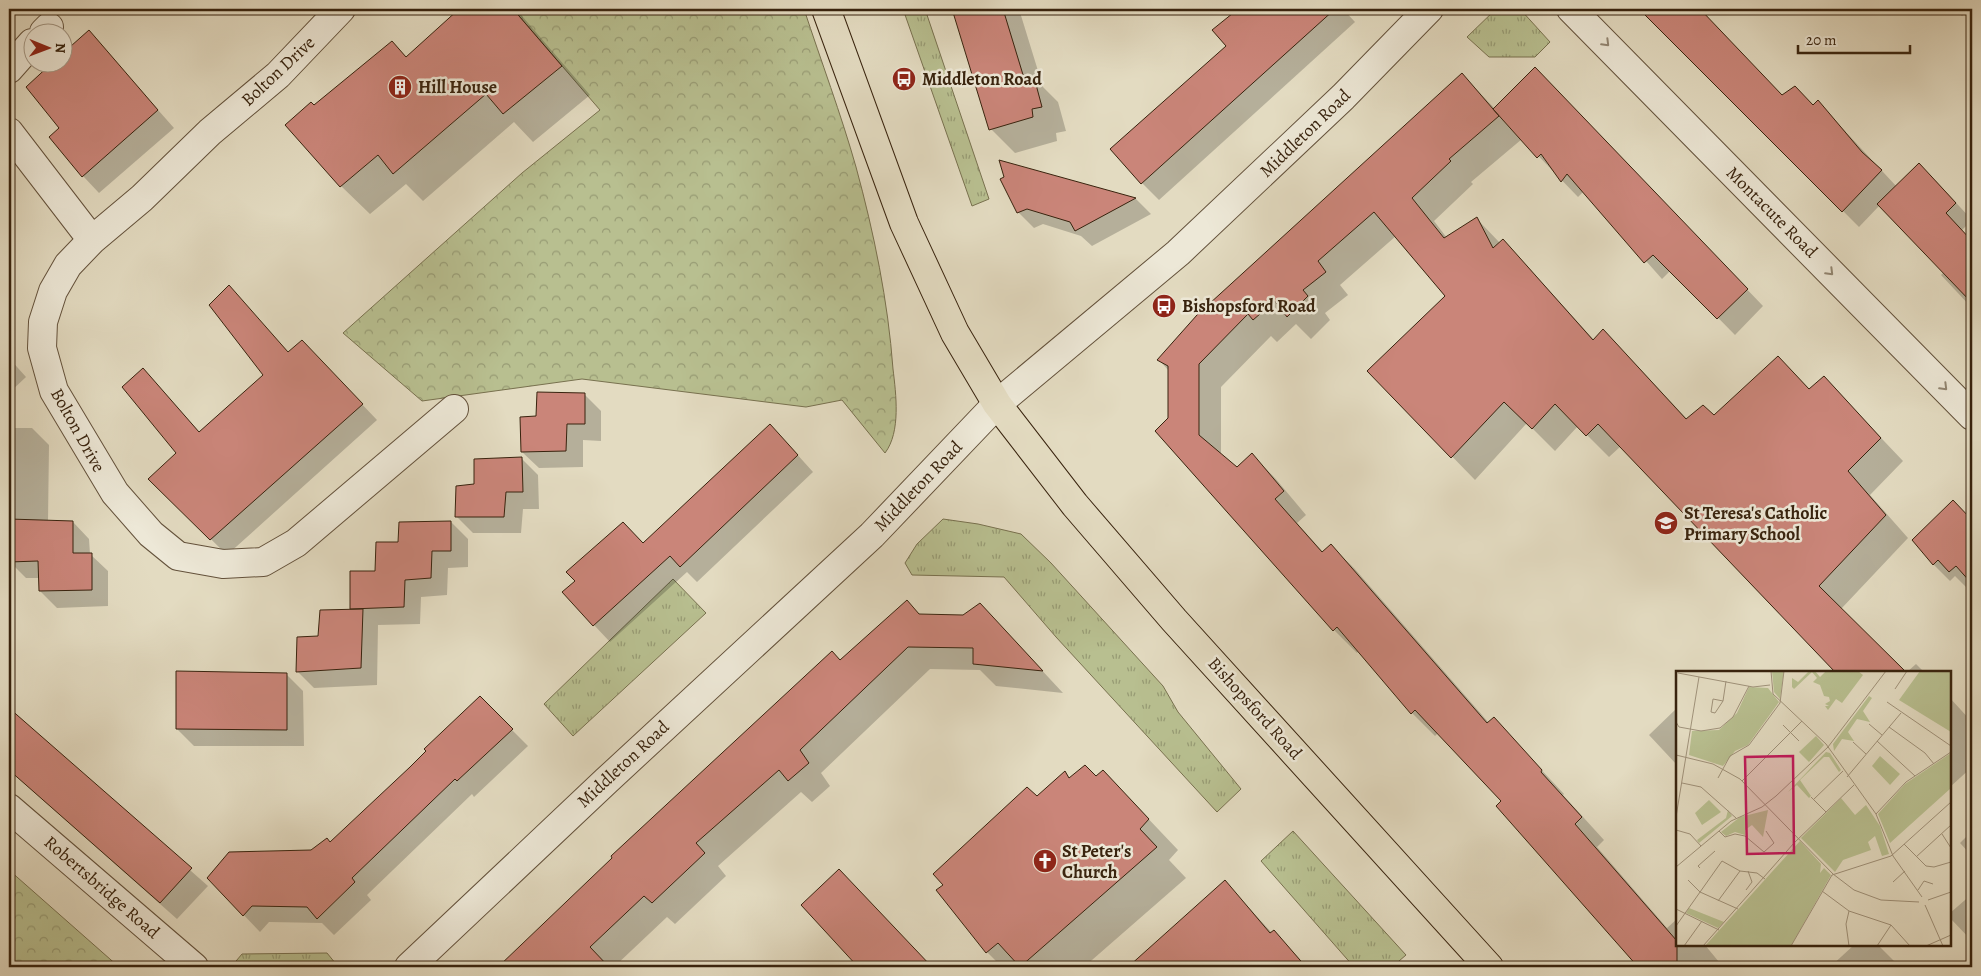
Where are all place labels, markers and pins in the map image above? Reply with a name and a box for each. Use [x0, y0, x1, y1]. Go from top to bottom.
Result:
bus stop icon: Middleton Road [891, 66, 917, 92]
place label: Middleton Road [922, 67, 1042, 91]
building icon: Hill House [387, 74, 413, 100]
place label: Hill House [418, 75, 497, 99]
bus stop icon: Bishopsford Road [1151, 293, 1177, 319]
place label: Bishopsford Road [1182, 294, 1316, 318]
place label: St Teresa's Catholic Primary School [1684, 501, 1827, 546]
school or university icon: St Teresa's Catholic Primary School [1653, 510, 1679, 536]
place label: St Peter's Church [1062, 839, 1131, 884]
church icon: St Peter's Church [1032, 848, 1058, 874]

